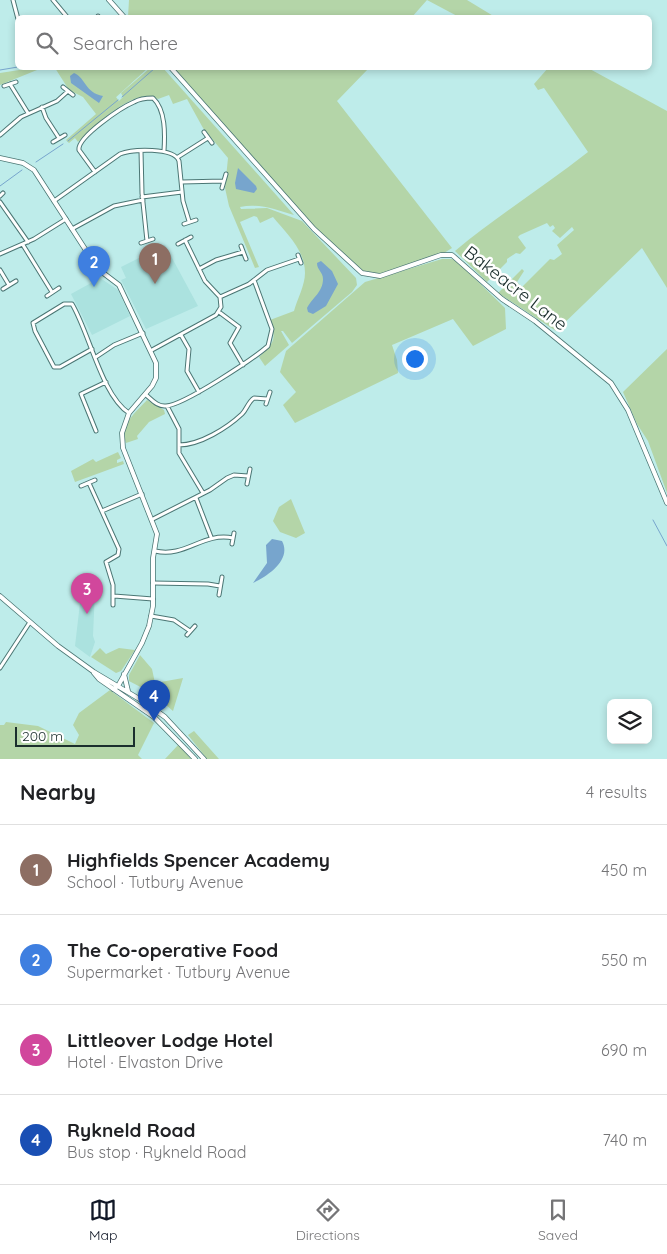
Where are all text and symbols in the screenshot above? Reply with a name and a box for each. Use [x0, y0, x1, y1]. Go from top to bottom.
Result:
search box [15, 15, 652, 70]
icon: search [33, 29, 61, 57]
text: Search here [73, 31, 178, 55]
street label: Bakeacre Lane [460, 240, 572, 336]
pin: 1 [139, 243, 171, 284]
pin: 2 [78, 246, 110, 287]
your location [402, 346, 428, 372]
pin: 3 [71, 573, 103, 614]
pin: 4 [138, 680, 170, 721]
map controls [607, 699, 652, 744]
button: layers [607, 699, 652, 744]
scale bar [15, 724, 135, 747]
text: 200 m [22, 727, 63, 745]
text: Nearby [20, 779, 96, 805]
text: 4 results [586, 782, 647, 802]
text: Highfields Spencer Academy [67, 848, 330, 872]
text: 1 [33, 860, 39, 880]
text: 450 m [601, 860, 647, 880]
text: School · Tutbury Avenue [67, 872, 244, 892]
text: The Co-operative Food [67, 938, 278, 962]
text: 2 [31, 950, 41, 970]
text: 550 m [601, 950, 647, 970]
text: Supermarket · Tutbury Avenue [67, 962, 290, 982]
text: Littleover Lodge Hotel [67, 1028, 273, 1052]
text: 3 [32, 1040, 40, 1060]
text: 690 m [601, 1040, 647, 1060]
text: Hotel · Elvaston Drive [67, 1052, 223, 1072]
text: Rykneld Road [67, 1118, 195, 1142]
text: 4 [31, 1130, 41, 1150]
text: 740 m [603, 1130, 647, 1150]
text: Bus stop · Rykneld Road [67, 1142, 246, 1162]
tab: Map [89, 1196, 118, 1244]
tab: Directions [296, 1196, 360, 1244]
tab: Saved [538, 1196, 578, 1244]

